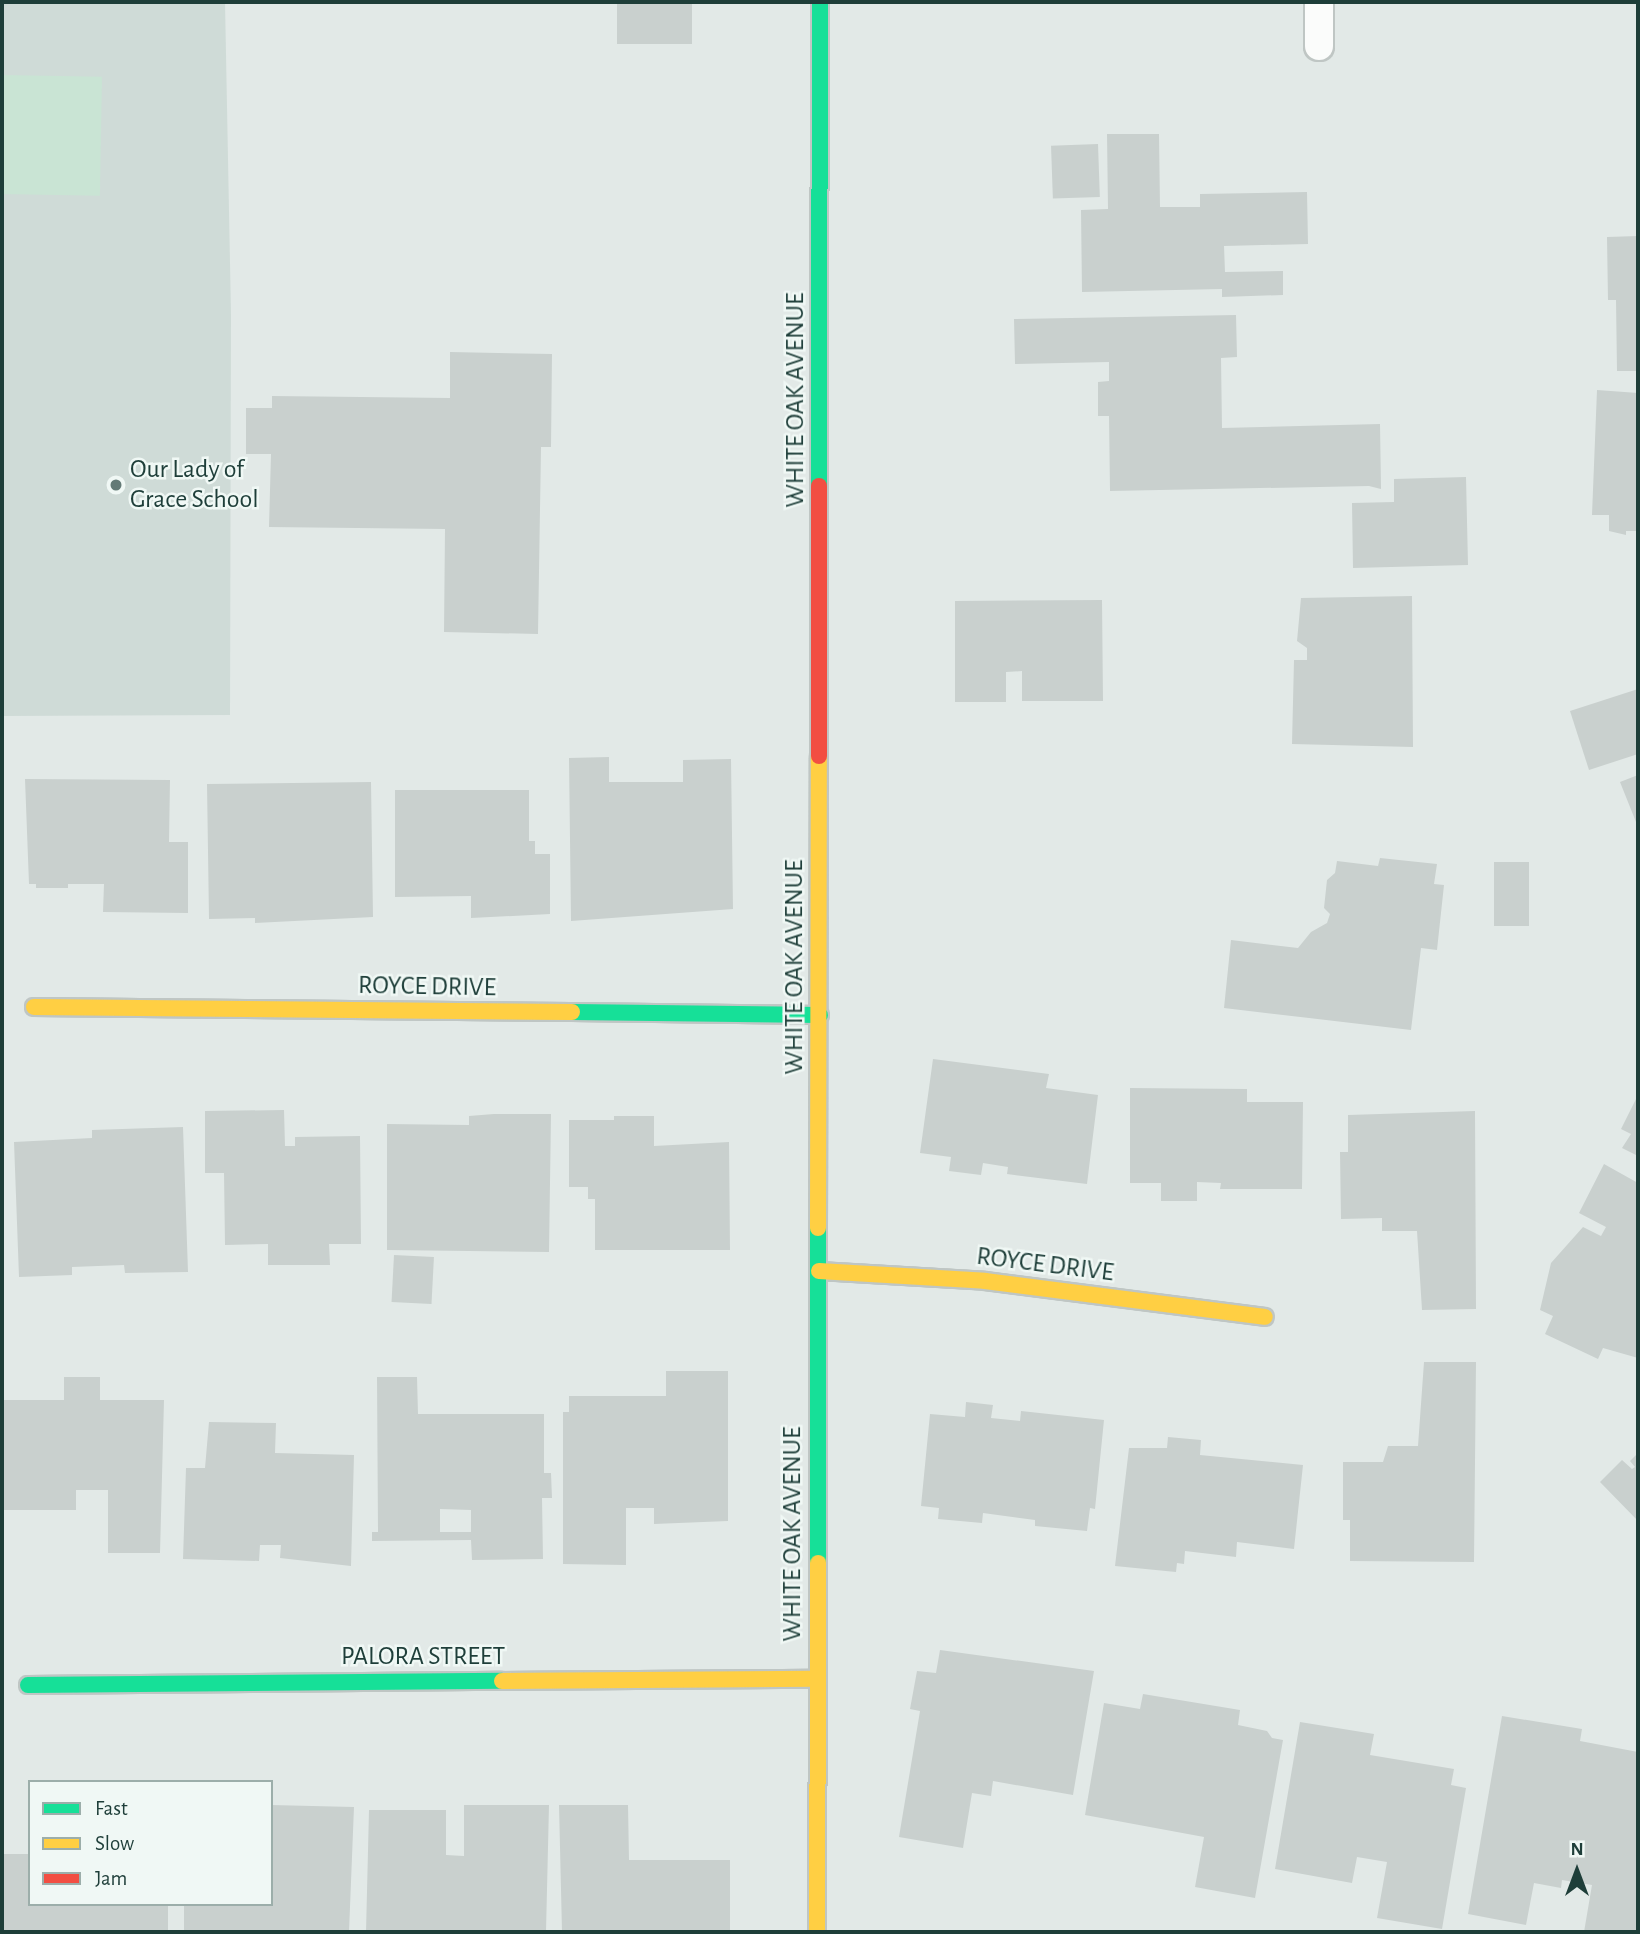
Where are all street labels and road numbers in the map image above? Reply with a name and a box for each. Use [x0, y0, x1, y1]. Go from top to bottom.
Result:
street label: WHITE OAK AVENUE [780, 292, 812, 508]
street label: WHITE OAK AVENUE [779, 859, 811, 1075]
street label: ROYCE DRIVE [358, 970, 496, 1004]
street label: ROYCE DRIVE [975, 1241, 1115, 1289]
street label: WHITE OAK AVENUE [777, 1426, 809, 1642]
street label: PALORA STREET [341, 1641, 505, 1673]

